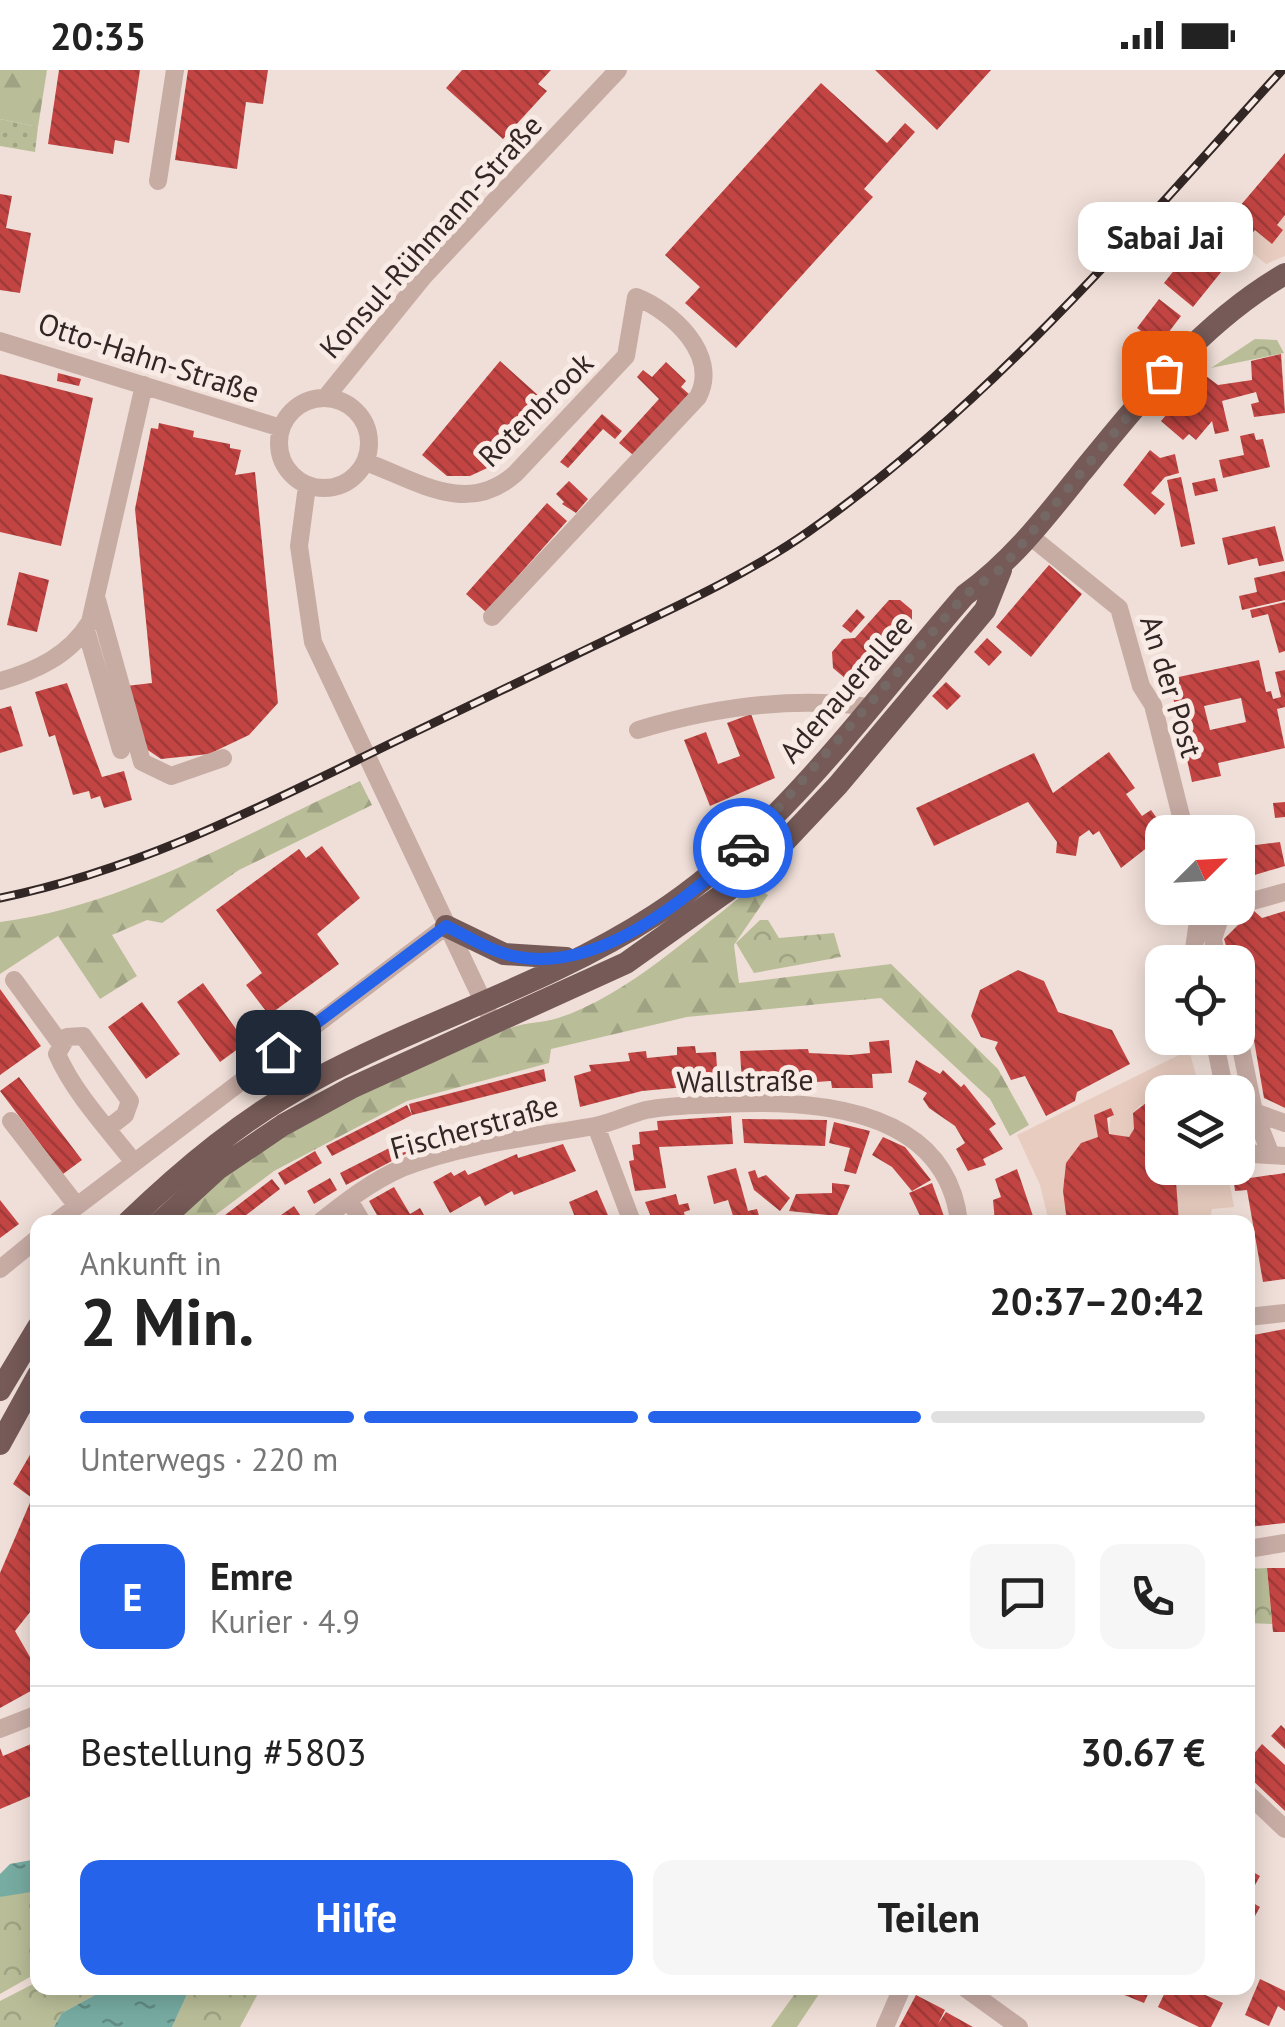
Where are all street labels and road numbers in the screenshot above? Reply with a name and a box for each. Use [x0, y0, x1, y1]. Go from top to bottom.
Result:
street label: Konsul-Rühmann-Straße [310, 106, 550, 366]
street label: Otto-Hahn-Straße [33, 303, 265, 411]
street label: Rotenbrook [469, 343, 601, 475]
street label: Adenauerallee [770, 606, 920, 770]
street label: An der Post [1132, 610, 1212, 762]
street label: Wallstraße [676, 1059, 814, 1101]
street label: Fischerstraße [386, 1085, 562, 1167]

